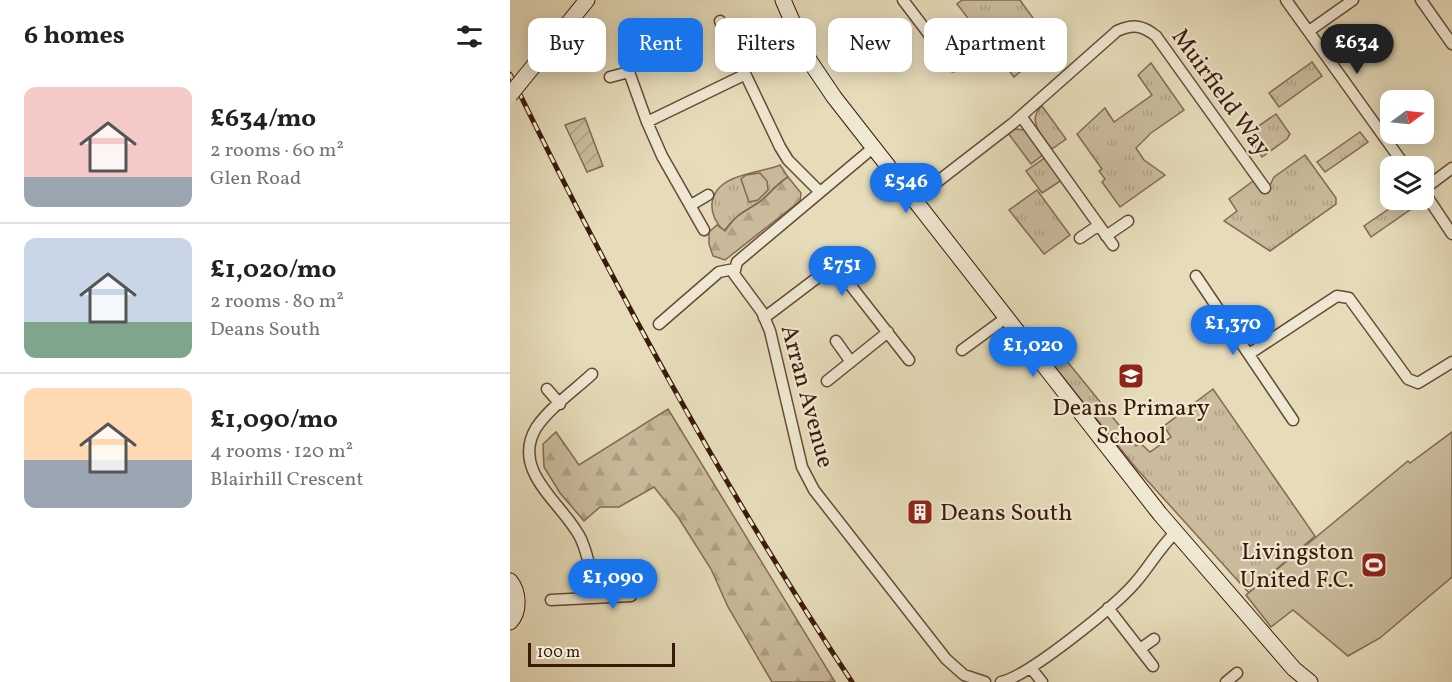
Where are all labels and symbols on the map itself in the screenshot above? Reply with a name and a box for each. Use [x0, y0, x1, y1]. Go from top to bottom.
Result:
street label: Muirfield Way [1162, 22, 1278, 164]
pin: £634 [1321, 24, 1393, 75]
north arrow [1380, 90, 1434, 144]
pin: £546 [870, 163, 942, 214]
pin: £751 [806, 246, 878, 297]
pin: £1,370 [1184, 305, 1282, 356]
street label: Arran Avenue [771, 321, 841, 472]
pin: £1,020 [984, 327, 1082, 378]
school or university icon: Deans Primary School [1116, 361, 1146, 391]
place label: Deans Primary School [1052, 392, 1210, 454]
building icon: Deans South [905, 497, 935, 527]
place label: Deans South [940, 497, 1073, 531]
place label: Livingston United F.C. [1240, 536, 1354, 598]
sports icon: Livingston United F.C. [1359, 550, 1389, 580]
pin: £1,090 [564, 559, 662, 610]
scale bar [528, 640, 675, 668]

